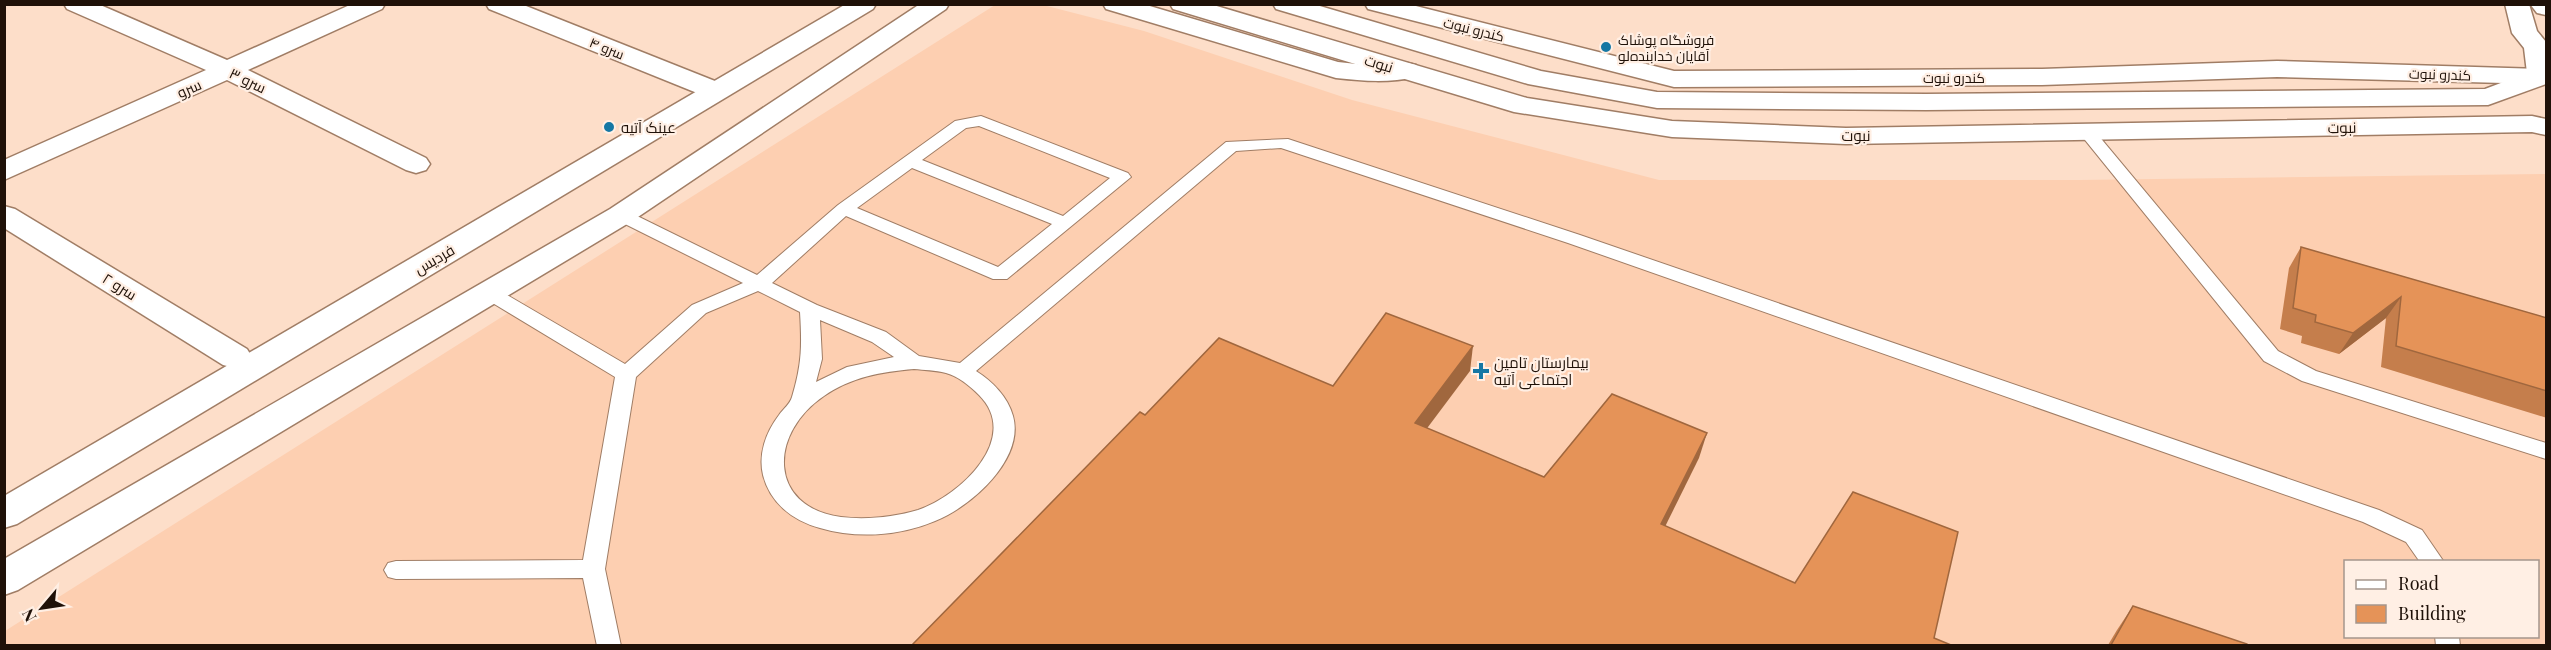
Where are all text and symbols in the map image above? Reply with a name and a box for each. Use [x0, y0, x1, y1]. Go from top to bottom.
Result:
street label: کندرو نبوت [1442, 12, 1506, 46]
place label: فروشگاه پوشاک آقایان خدابنده‌لو [1618, 30, 1714, 65]
street label: سرو ۴ [587, 32, 627, 64]
marker: فروشگاه پوشاک آقایان خدابنده‌لو [1599, 40, 1613, 54]
street label: نبوت [1362, 49, 1396, 77]
street label: سرو ۳ [226, 63, 270, 97]
street label: کندرو نبوت [2409, 63, 2471, 85]
street label: کندرو نبوت [1923, 68, 1985, 87]
street label: سرو [174, 74, 204, 102]
place label: عینک آتیه [621, 117, 676, 137]
street label: نبوت [2327, 117, 2357, 137]
marker: عینک آتیه [602, 120, 616, 134]
street label: نبوت [1842, 125, 1870, 145]
street label: فردیس [410, 239, 458, 279]
street label: سرو ۲ [99, 268, 141, 304]
place label: بیمارستان تامین اجتماعی آتیه [1494, 352, 1589, 390]
marker: بیمارستان تامین اجتماعی آتیه [1472, 362, 1490, 380]
legend [2344, 560, 2539, 638]
text: Road [2398, 571, 2439, 595]
north arrow [12, 578, 72, 638]
text: Building [2398, 601, 2466, 625]
text: N [16, 605, 40, 626]

